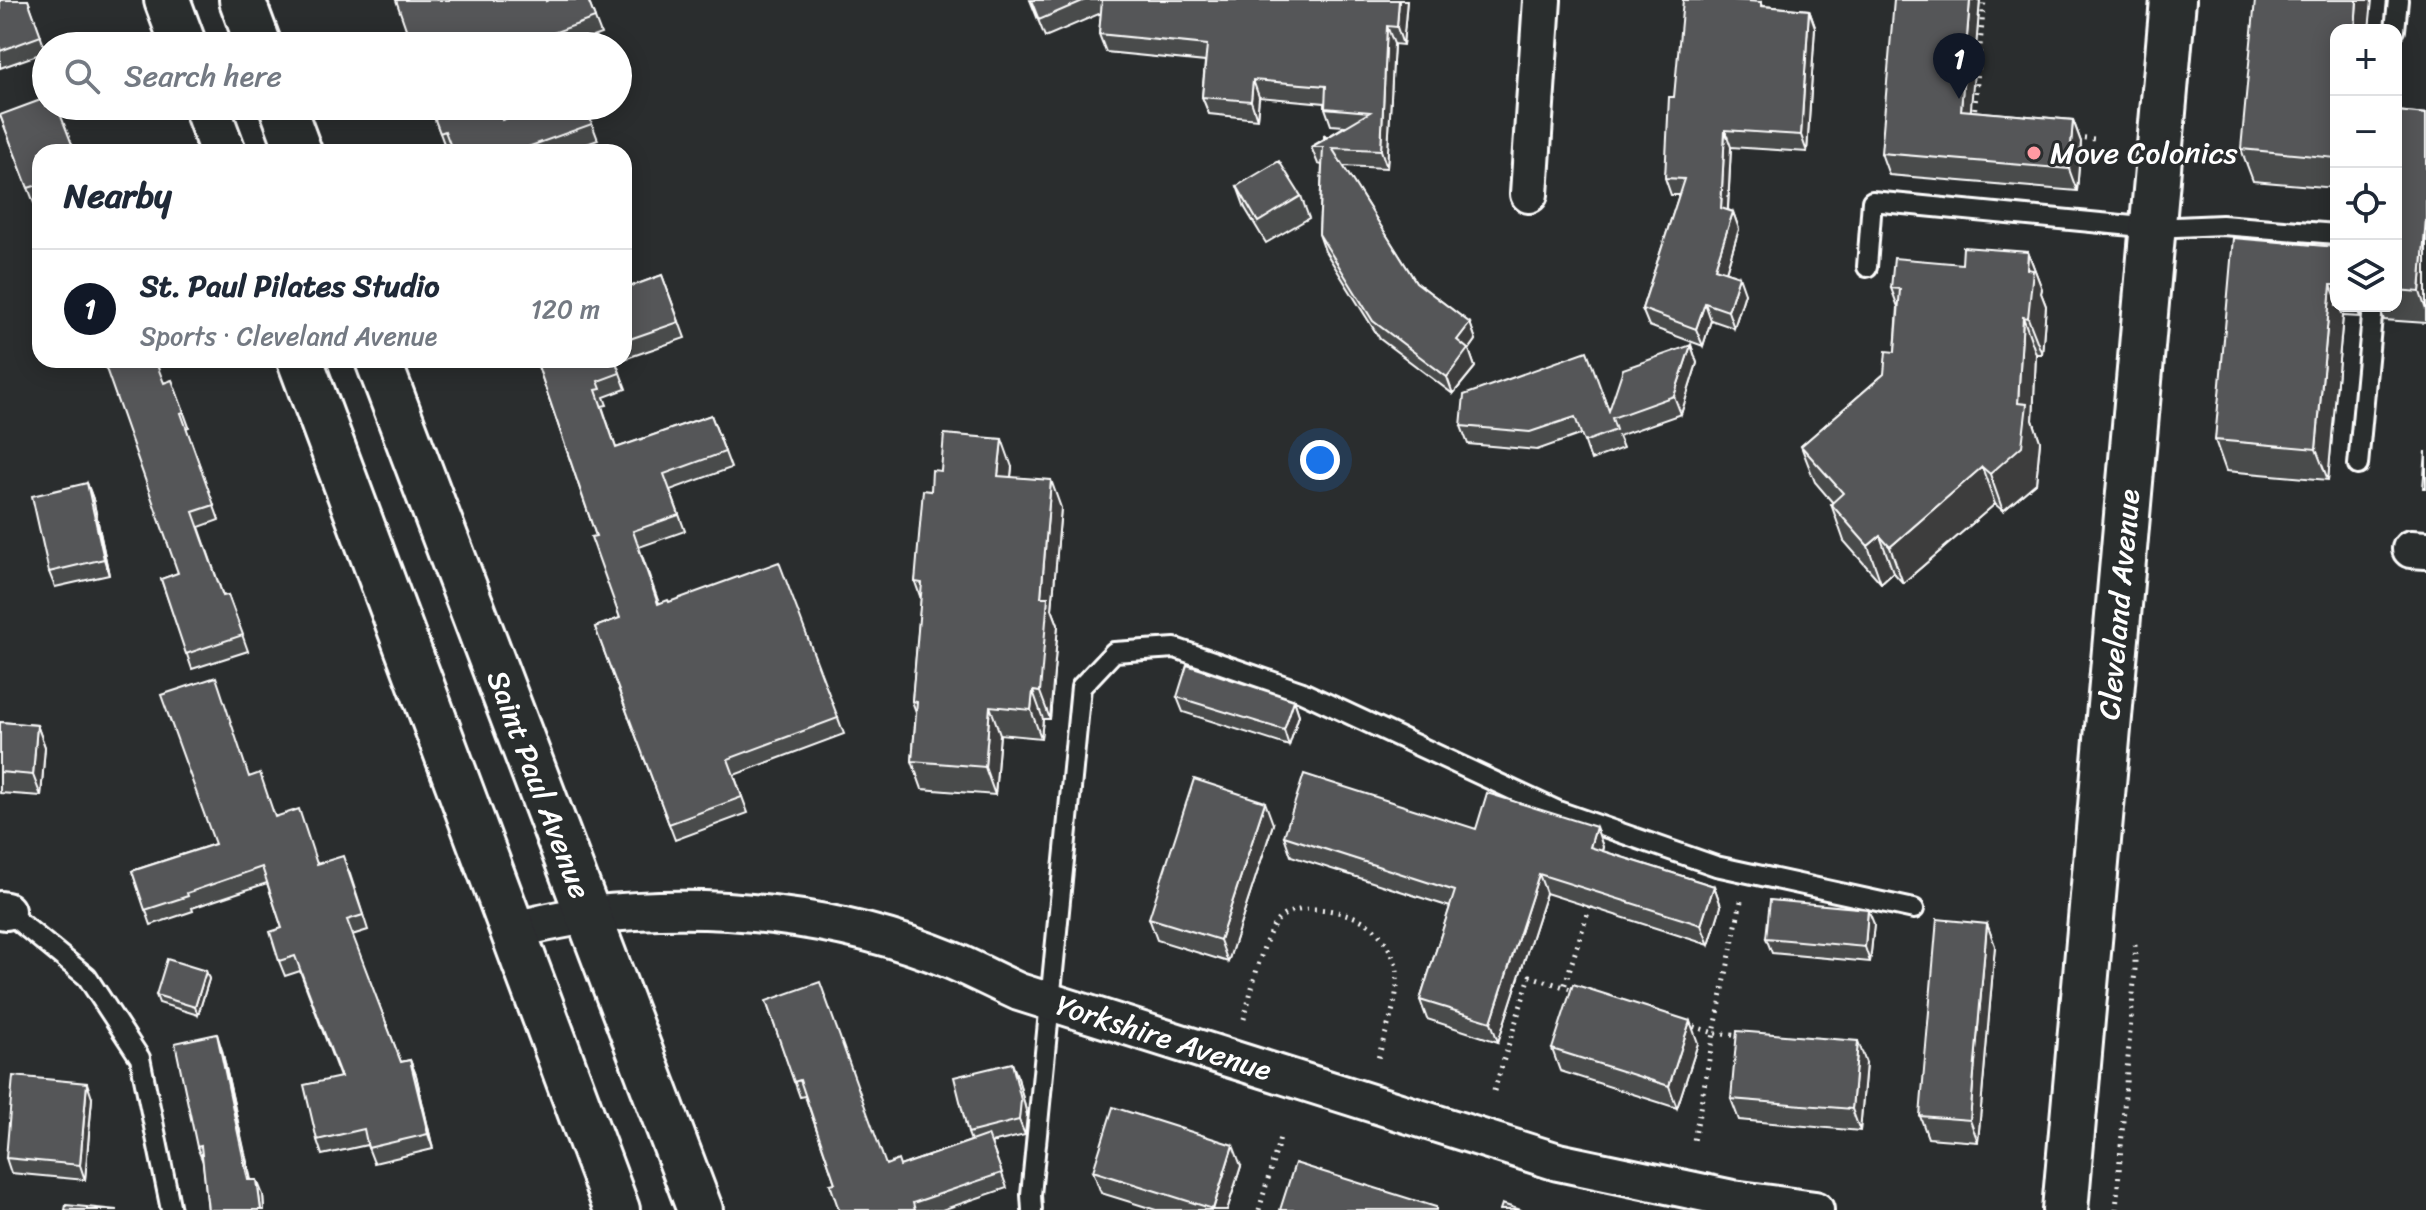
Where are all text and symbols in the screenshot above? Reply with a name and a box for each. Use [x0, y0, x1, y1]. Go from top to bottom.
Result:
map controls [2330, 24, 2402, 312]
button: + [2330, 24, 2402, 96]
search box [32, 32, 632, 120]
pin: 1 [1933, 33, 1985, 99]
text: Search here [124, 49, 282, 103]
icon: search [60, 54, 104, 98]
button: − [2330, 96, 2402, 168]
place label: Move Colonics [2050, 126, 2238, 180]
marker: Move Colonics [2025, 144, 2043, 162]
text: Nearby [64, 166, 172, 226]
button: locate [2330, 168, 2402, 240]
button: layers [2330, 240, 2402, 312]
text: St. Paul Pilates Studio [140, 259, 439, 313]
text: 1 [84, 286, 96, 332]
text: 120 m [531, 286, 600, 332]
text: Sports · Cleveland Avenue [140, 313, 437, 359]
your location [1300, 440, 1340, 480]
street label: Cleveland Avenue [2082, 487, 2156, 722]
street label: Saint Paul Avenue [471, 662, 607, 907]
street label: Yorkshire Avenue [1049, 978, 1279, 1097]

